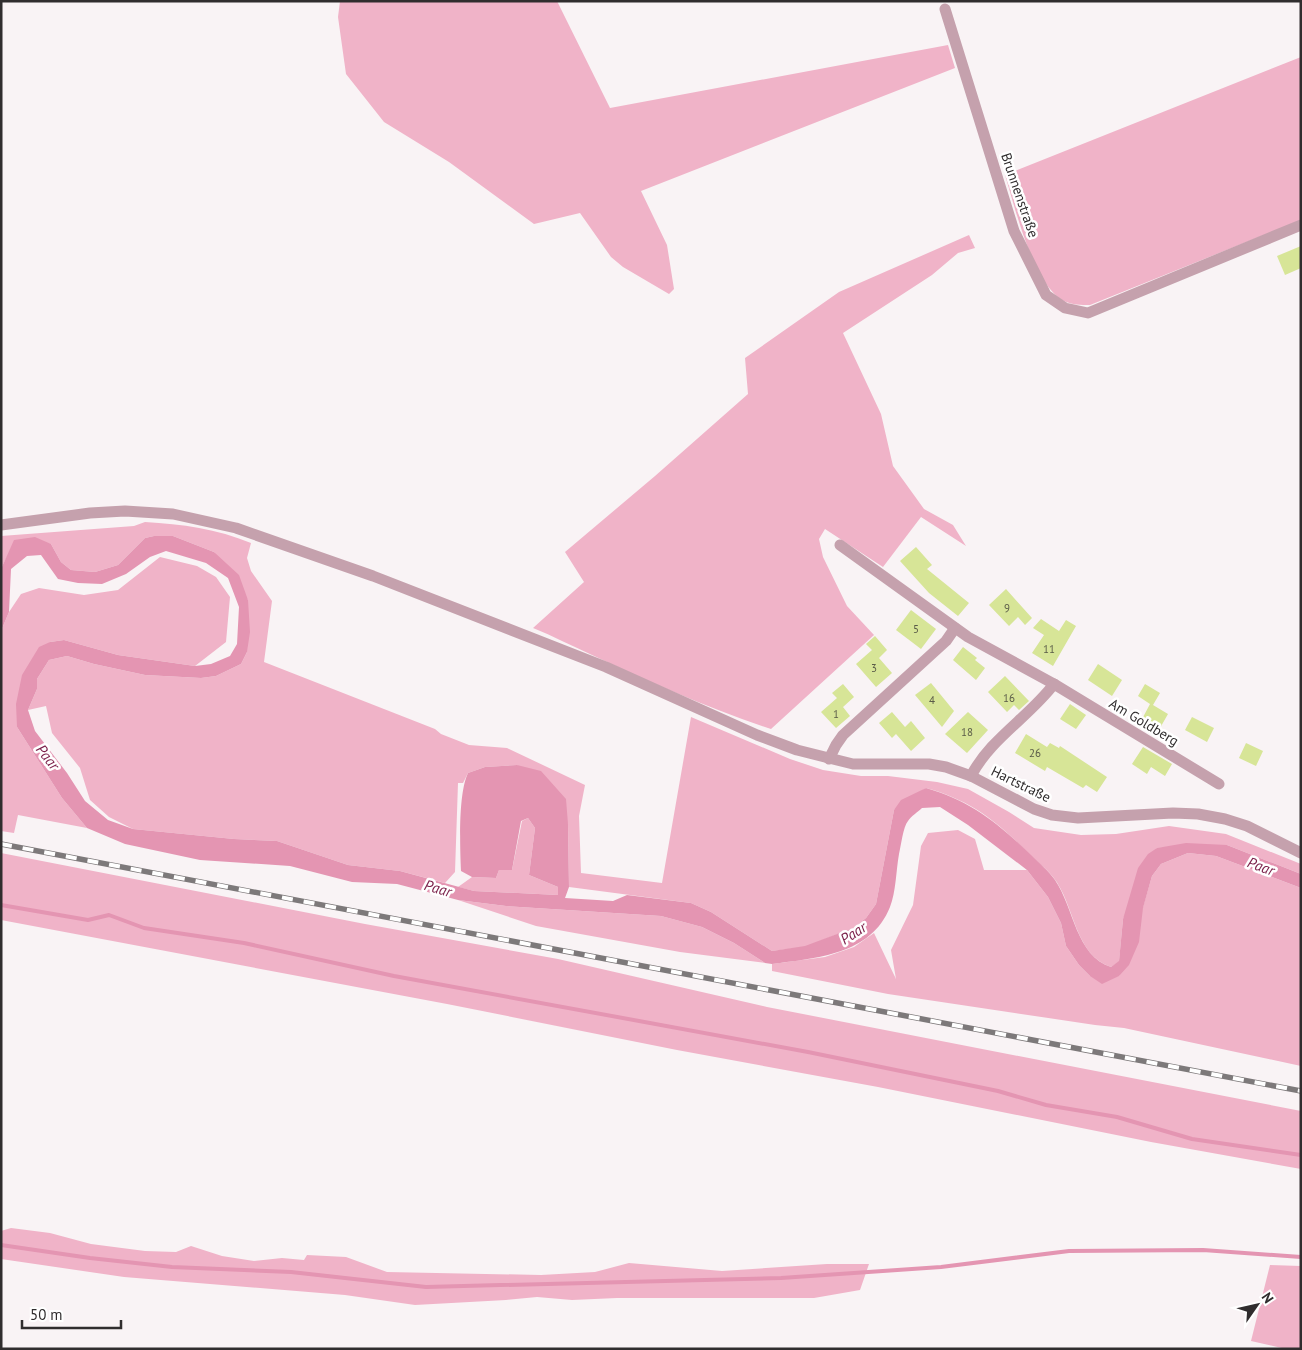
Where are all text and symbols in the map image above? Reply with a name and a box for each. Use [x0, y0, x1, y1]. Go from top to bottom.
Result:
street label: Brunnenstraße [997, 150, 1043, 240]
house number: 9 [1004, 601, 1010, 615]
house number: 5 [913, 622, 919, 636]
house number: 11 [1043, 642, 1055, 656]
house number: 3 [871, 661, 877, 675]
house number: 16 [1003, 691, 1015, 705]
house number: 4 [929, 693, 935, 707]
street label: Am Goldberg [1106, 694, 1182, 750]
house number: 1 [833, 707, 839, 721]
house number: 18 [961, 725, 973, 739]
water label: Paar [32, 740, 65, 775]
house number: 26 [1029, 746, 1041, 760]
street label: Hartstraße [988, 762, 1054, 806]
water label: Paar [1245, 852, 1278, 880]
water label: Paar [422, 875, 455, 901]
water label: Paar [836, 917, 871, 948]
north arrow [1232, 1280, 1282, 1330]
text: N [1258, 1289, 1278, 1307]
scale bar [22, 1298, 121, 1330]
text: 50 m [30, 1305, 63, 1324]

